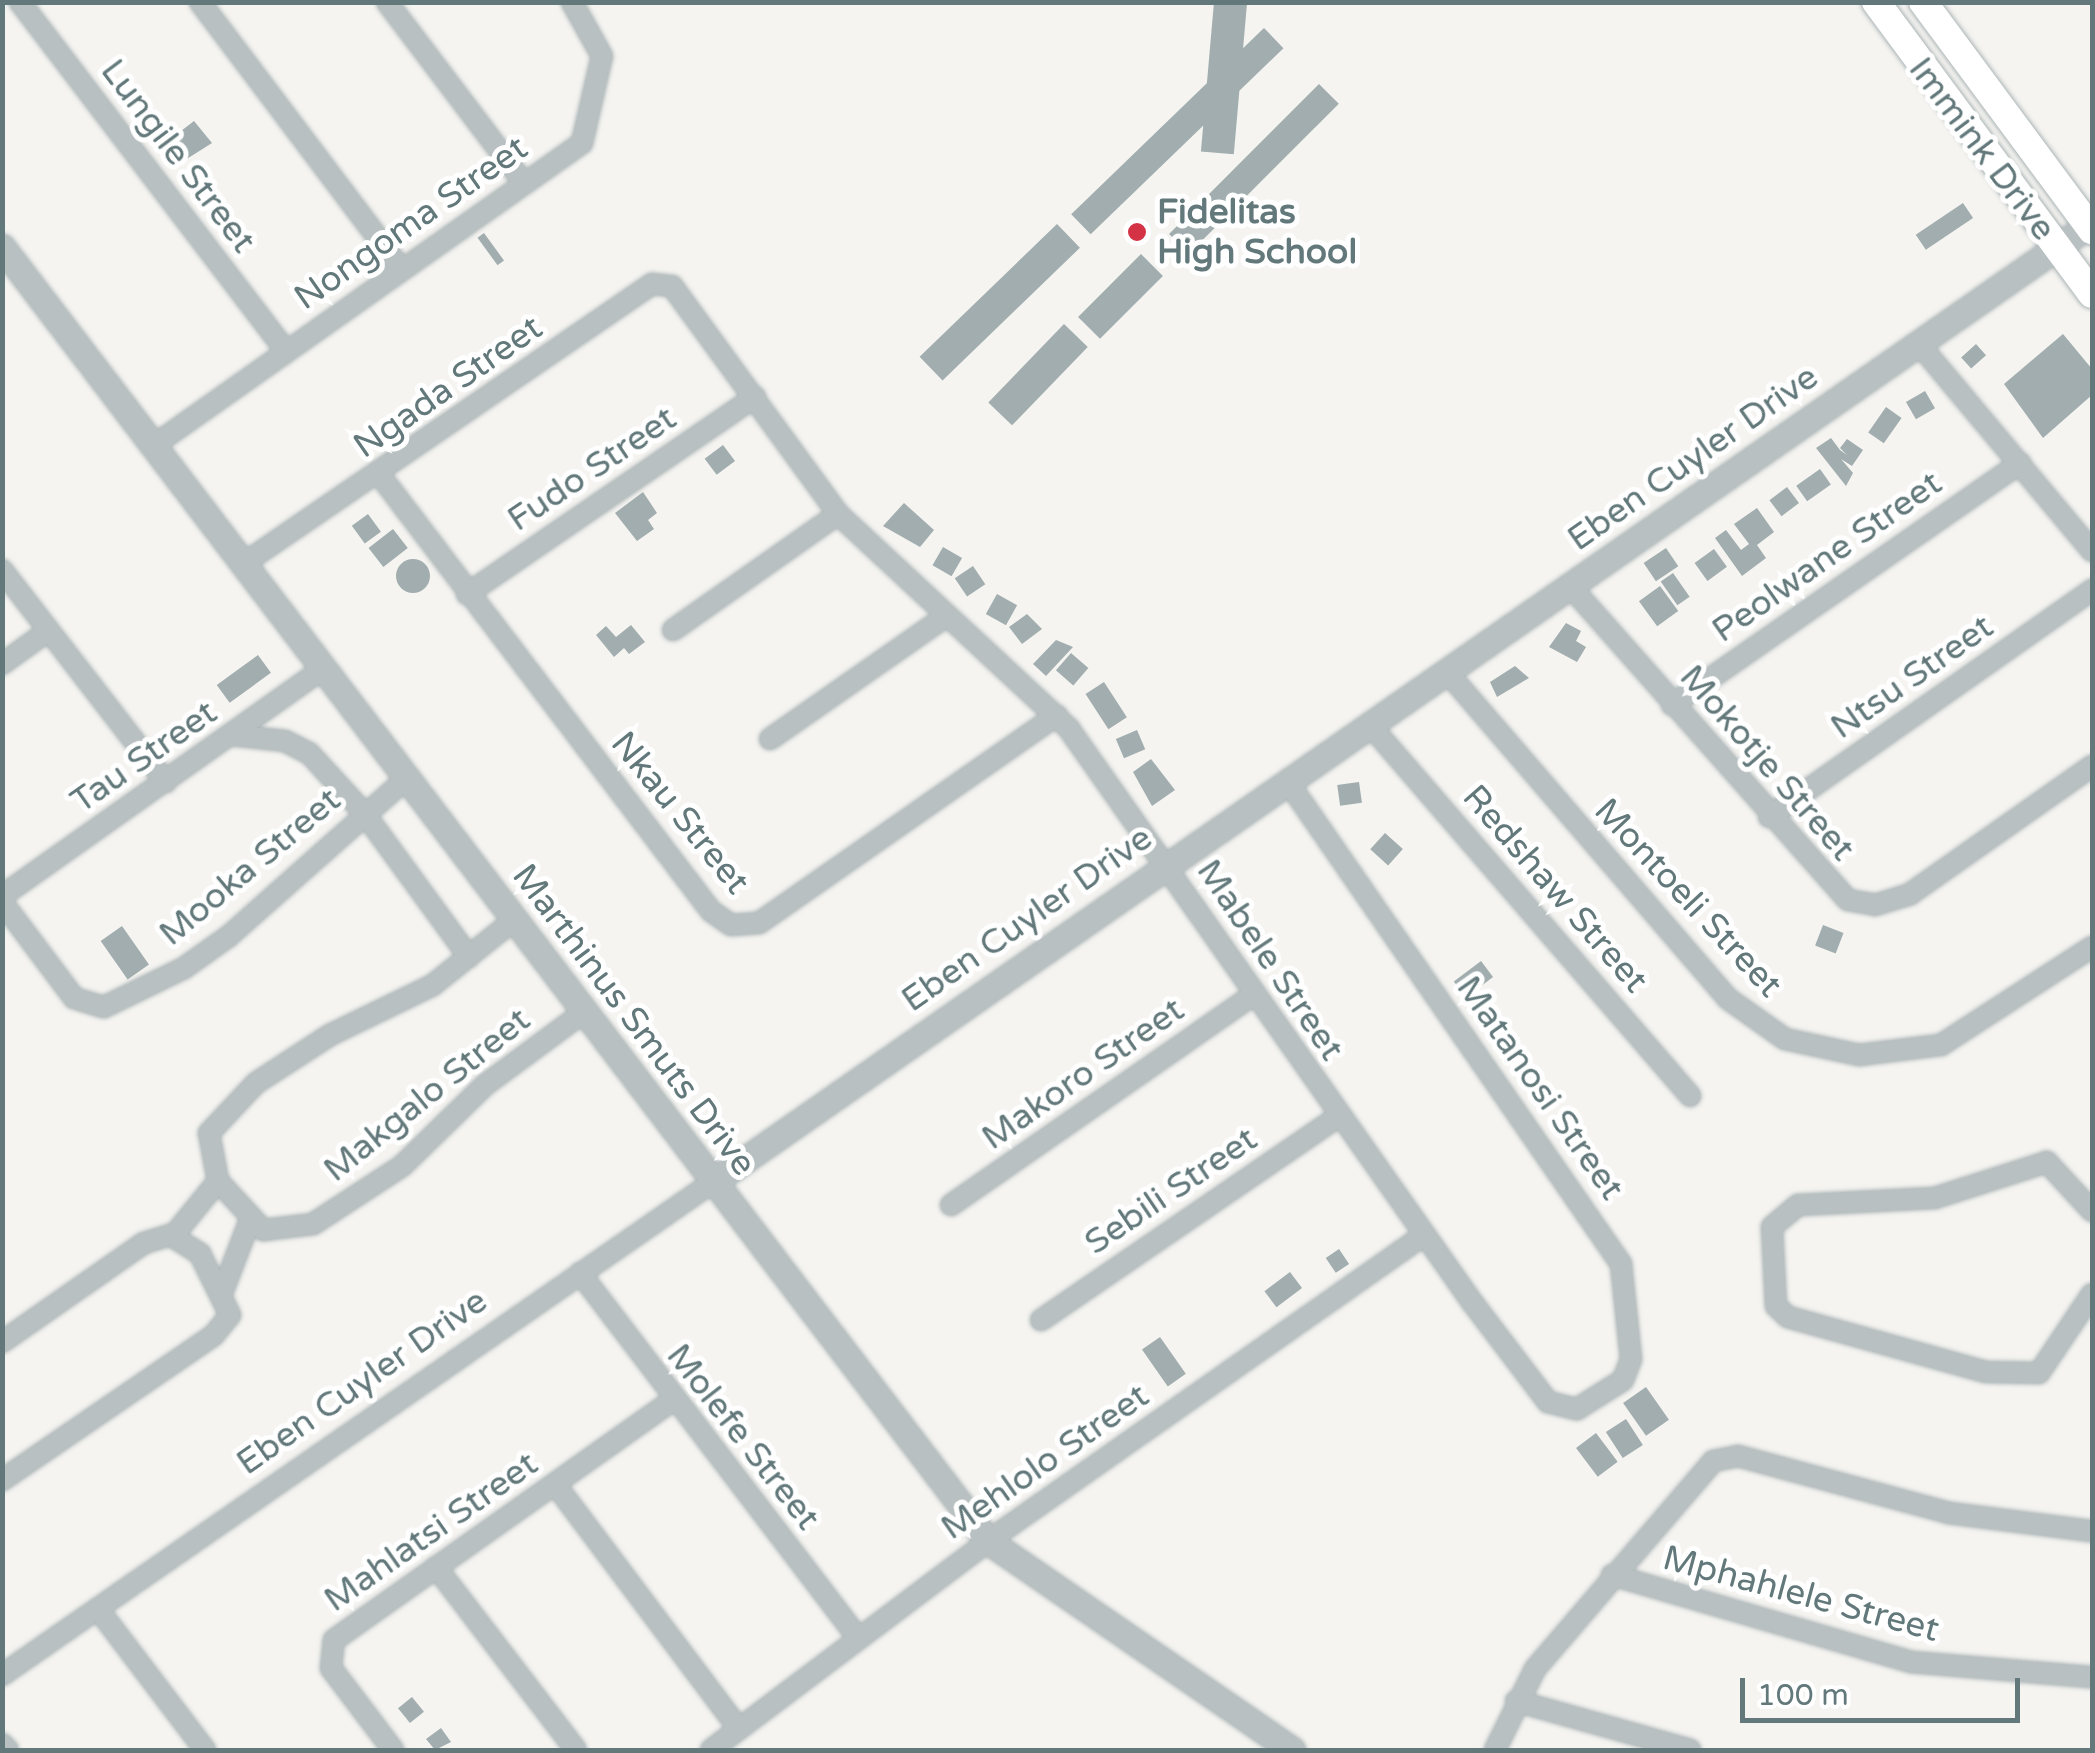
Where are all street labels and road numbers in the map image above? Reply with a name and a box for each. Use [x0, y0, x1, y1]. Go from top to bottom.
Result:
street label: Immink Drive [1900, 49, 2064, 249]
street label: Lungile Street [92, 51, 264, 261]
street label: Nongoma Street [287, 127, 535, 319]
street label: Ngada Street [346, 307, 550, 467]
street label: Eben Cuyler Drive [1560, 356, 1826, 560]
street label: Fudo Street [500, 397, 684, 541]
street label: Peolwane Street [1704, 462, 1950, 652]
street label: Ntsu Street [1823, 606, 2001, 748]
street label: Mokotje Street [1671, 657, 1863, 869]
street label: Tau Street [63, 691, 225, 823]
street label: Nkau Street [602, 723, 758, 903]
street label: Redshaw Street [1453, 777, 1657, 1001]
street label: Mooka Street [151, 779, 349, 955]
street label: Montoeli Street [1585, 790, 1791, 1006]
street label: Eben Cuyler Drive [894, 817, 1160, 1021]
street label: Mabele Street [1187, 852, 1353, 1068]
street label: Marthinus Smuts Drive [503, 856, 765, 1184]
street label: Matanosi Street [1447, 968, 1633, 1208]
street label: Makoro Street [974, 989, 1192, 1159]
street label: Makgalo Street [315, 999, 539, 1191]
street label: Sebili Street [1077, 1118, 1265, 1264]
street label: Eben Cuyler Drive [229, 1280, 495, 1484]
street label: Molefe Street [657, 1336, 829, 1538]
street label: Mehlolo Street [933, 1375, 1157, 1549]
street label: Mahlatsi Street [316, 1443, 546, 1621]
street label: Mphahlele Street [1658, 1537, 1944, 1651]

